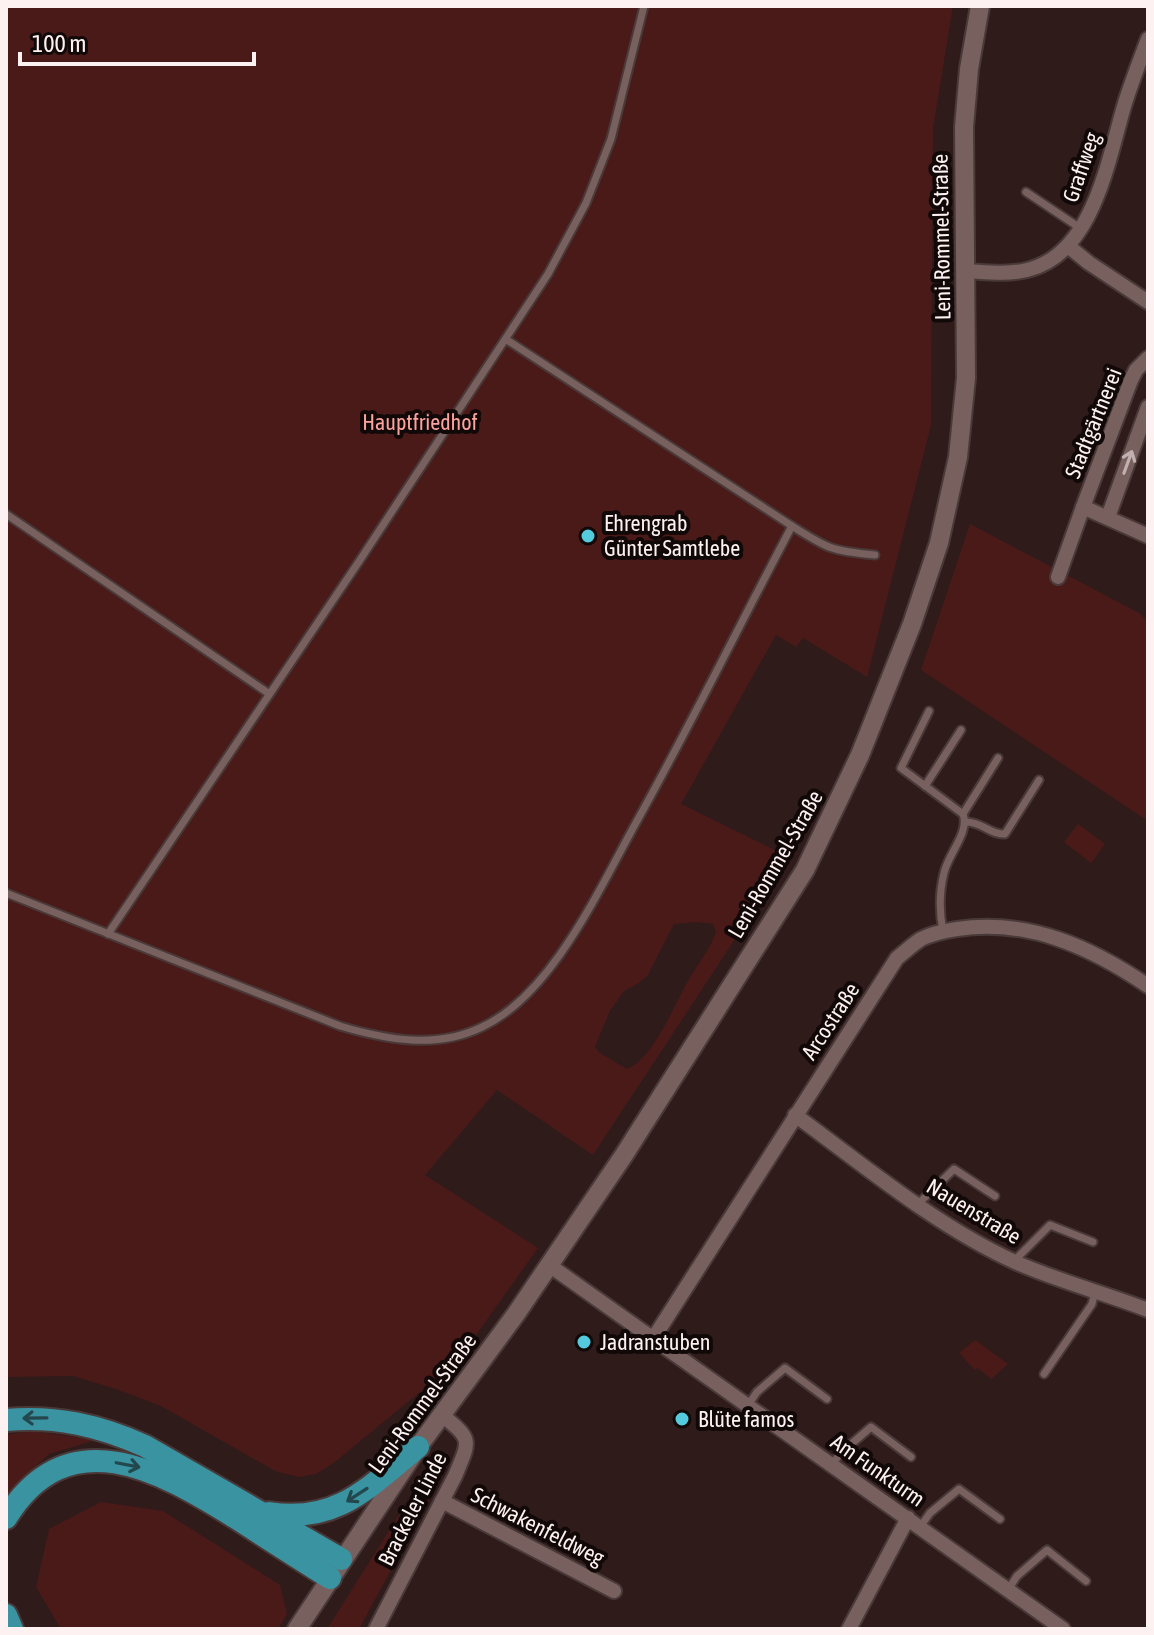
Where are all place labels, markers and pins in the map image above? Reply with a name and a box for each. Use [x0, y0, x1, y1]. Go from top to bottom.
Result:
place label: Ehrengrab Günter Samtlebe [604, 510, 740, 561]
marker: Ehrengrab Günter Samtlebe [579, 527, 597, 545]
place label: Jadranstuben [600, 1329, 710, 1355]
marker: Jadranstuben [575, 1333, 593, 1351]
place label: Blüte famos [698, 1406, 794, 1432]
marker: Blüte famos [673, 1410, 691, 1428]

